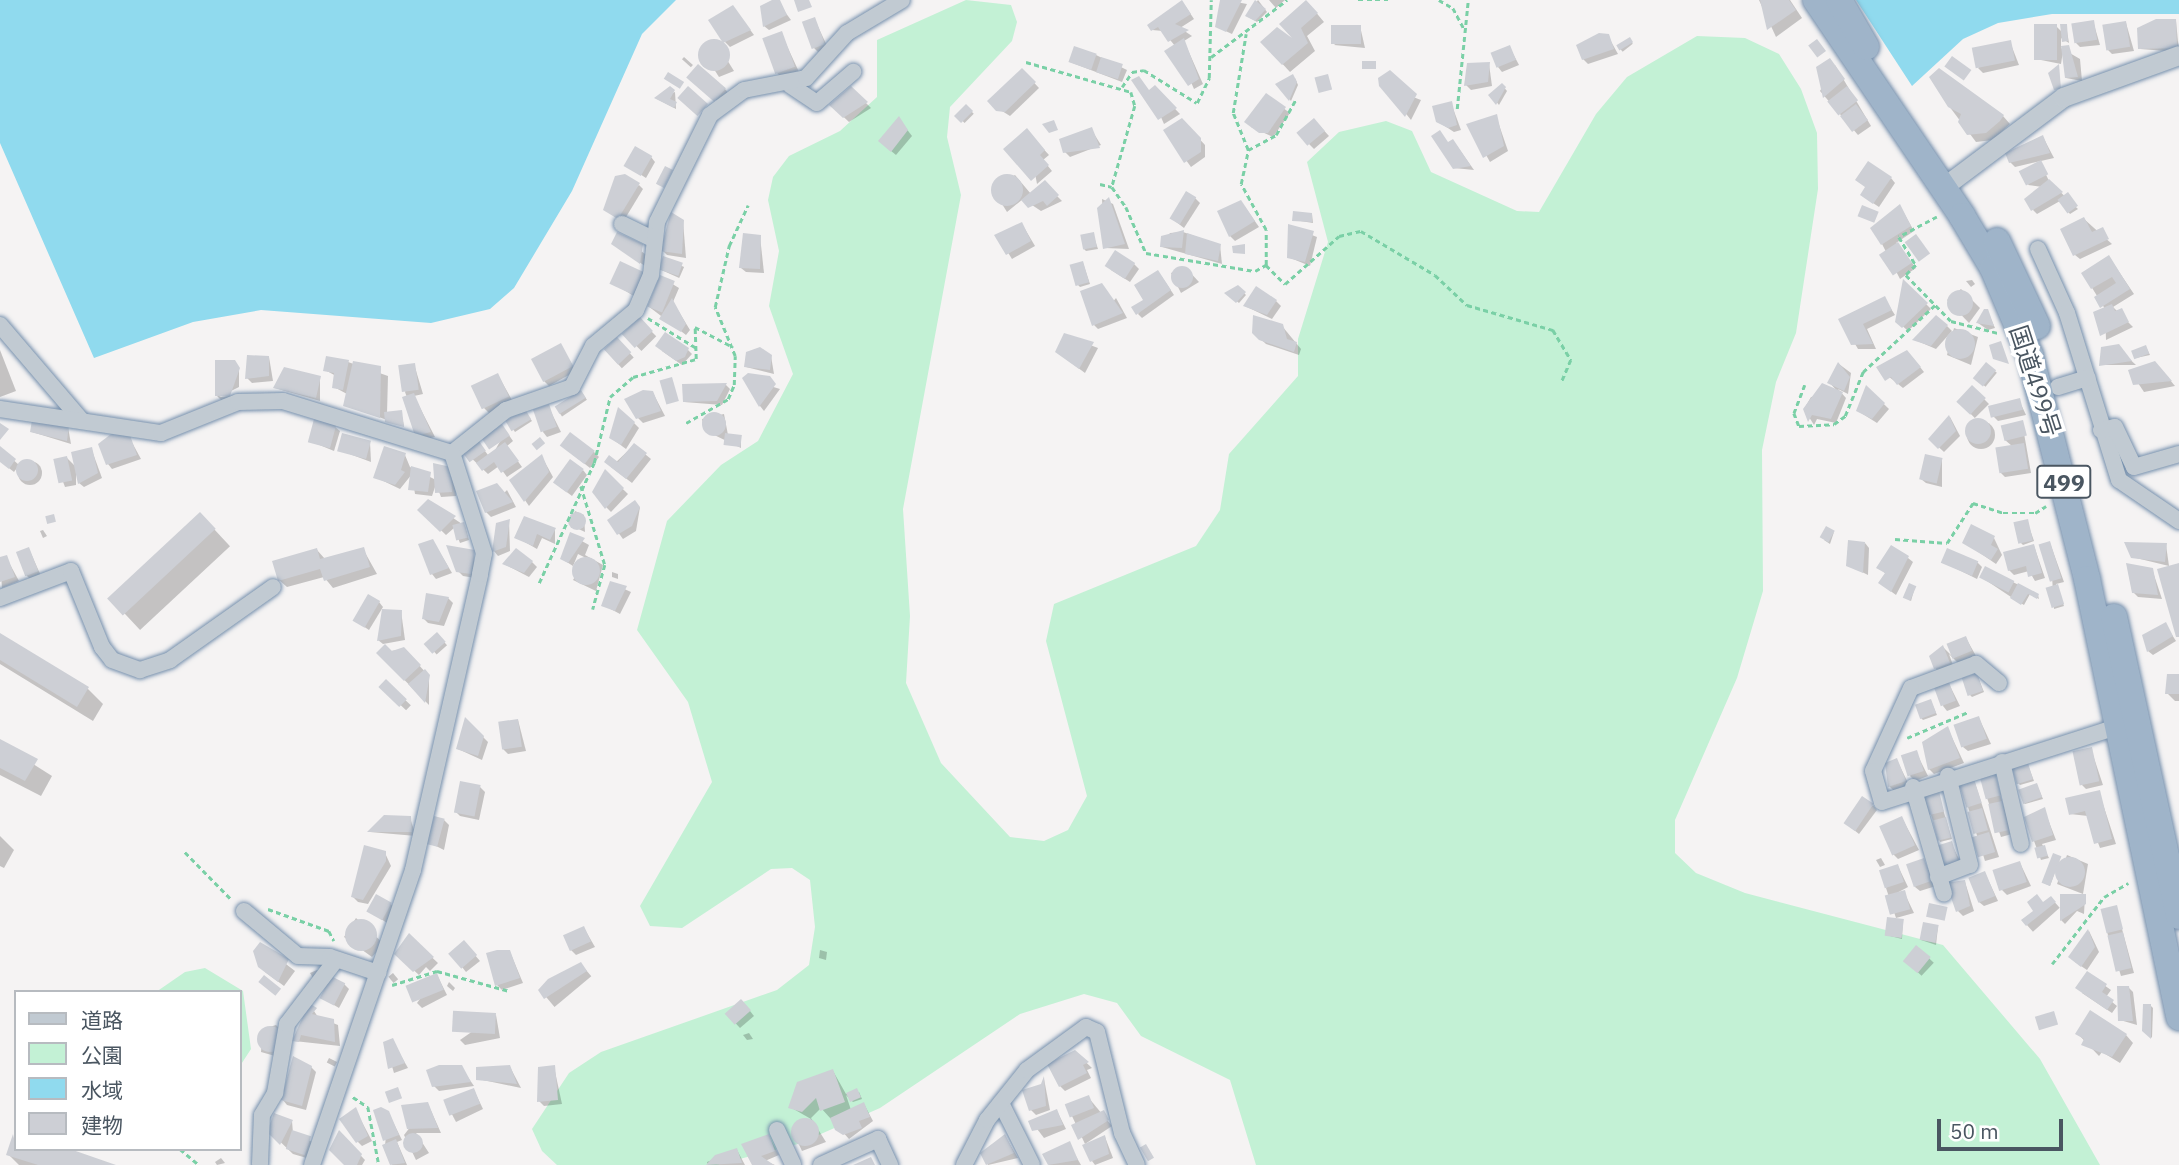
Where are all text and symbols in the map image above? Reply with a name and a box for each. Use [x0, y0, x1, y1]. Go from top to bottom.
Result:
street label: 国道499号 [2004, 322, 2066, 440]
road number: 499 [2036, 462, 2092, 502]
legend [14, 990, 242, 1151]
text: 道路 [81, 1006, 123, 1034]
text: 公園 [81, 1041, 123, 1069]
text: 水域 [81, 1076, 123, 1104]
scale bar [1941, 1106, 2067, 1150]
text: 建物 [81, 1111, 123, 1139]
text: 50 m [1950, 1117, 1999, 1145]

